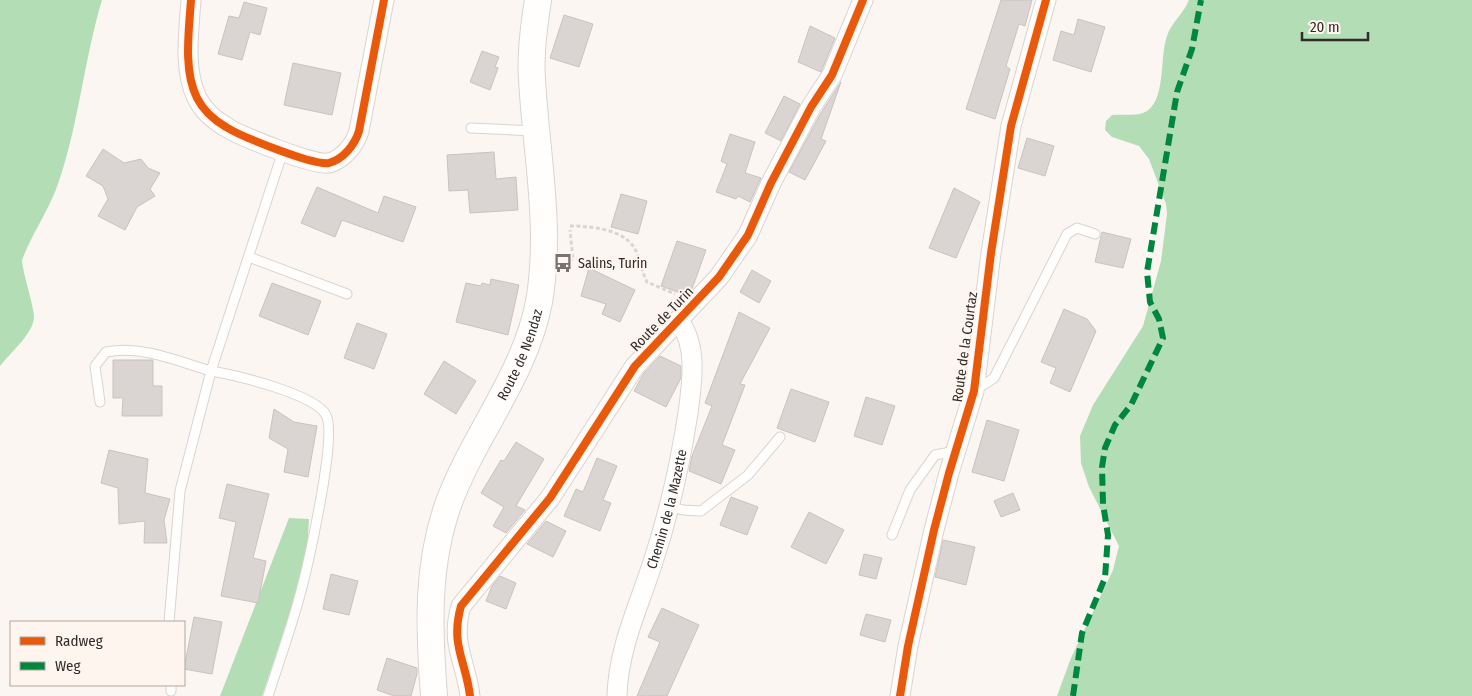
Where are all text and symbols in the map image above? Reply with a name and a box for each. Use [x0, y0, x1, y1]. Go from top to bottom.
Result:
scale bar [1302, 10, 1368, 42]
text: 20 m [1310, 18, 1340, 36]
bus stop icon: Salins, Turin [552, 252, 574, 274]
place label: Salins, Turin [578, 255, 648, 272]
street label: Route de Turin [627, 283, 697, 355]
street label: Route de la Courtaz [949, 290, 981, 403]
street label: Route de Nendaz [493, 307, 546, 403]
street label: Chemin de la Mazette [643, 448, 690, 571]
legend [10, 621, 185, 686]
text: Radweg [55, 632, 103, 650]
text: Weg [55, 657, 81, 675]

